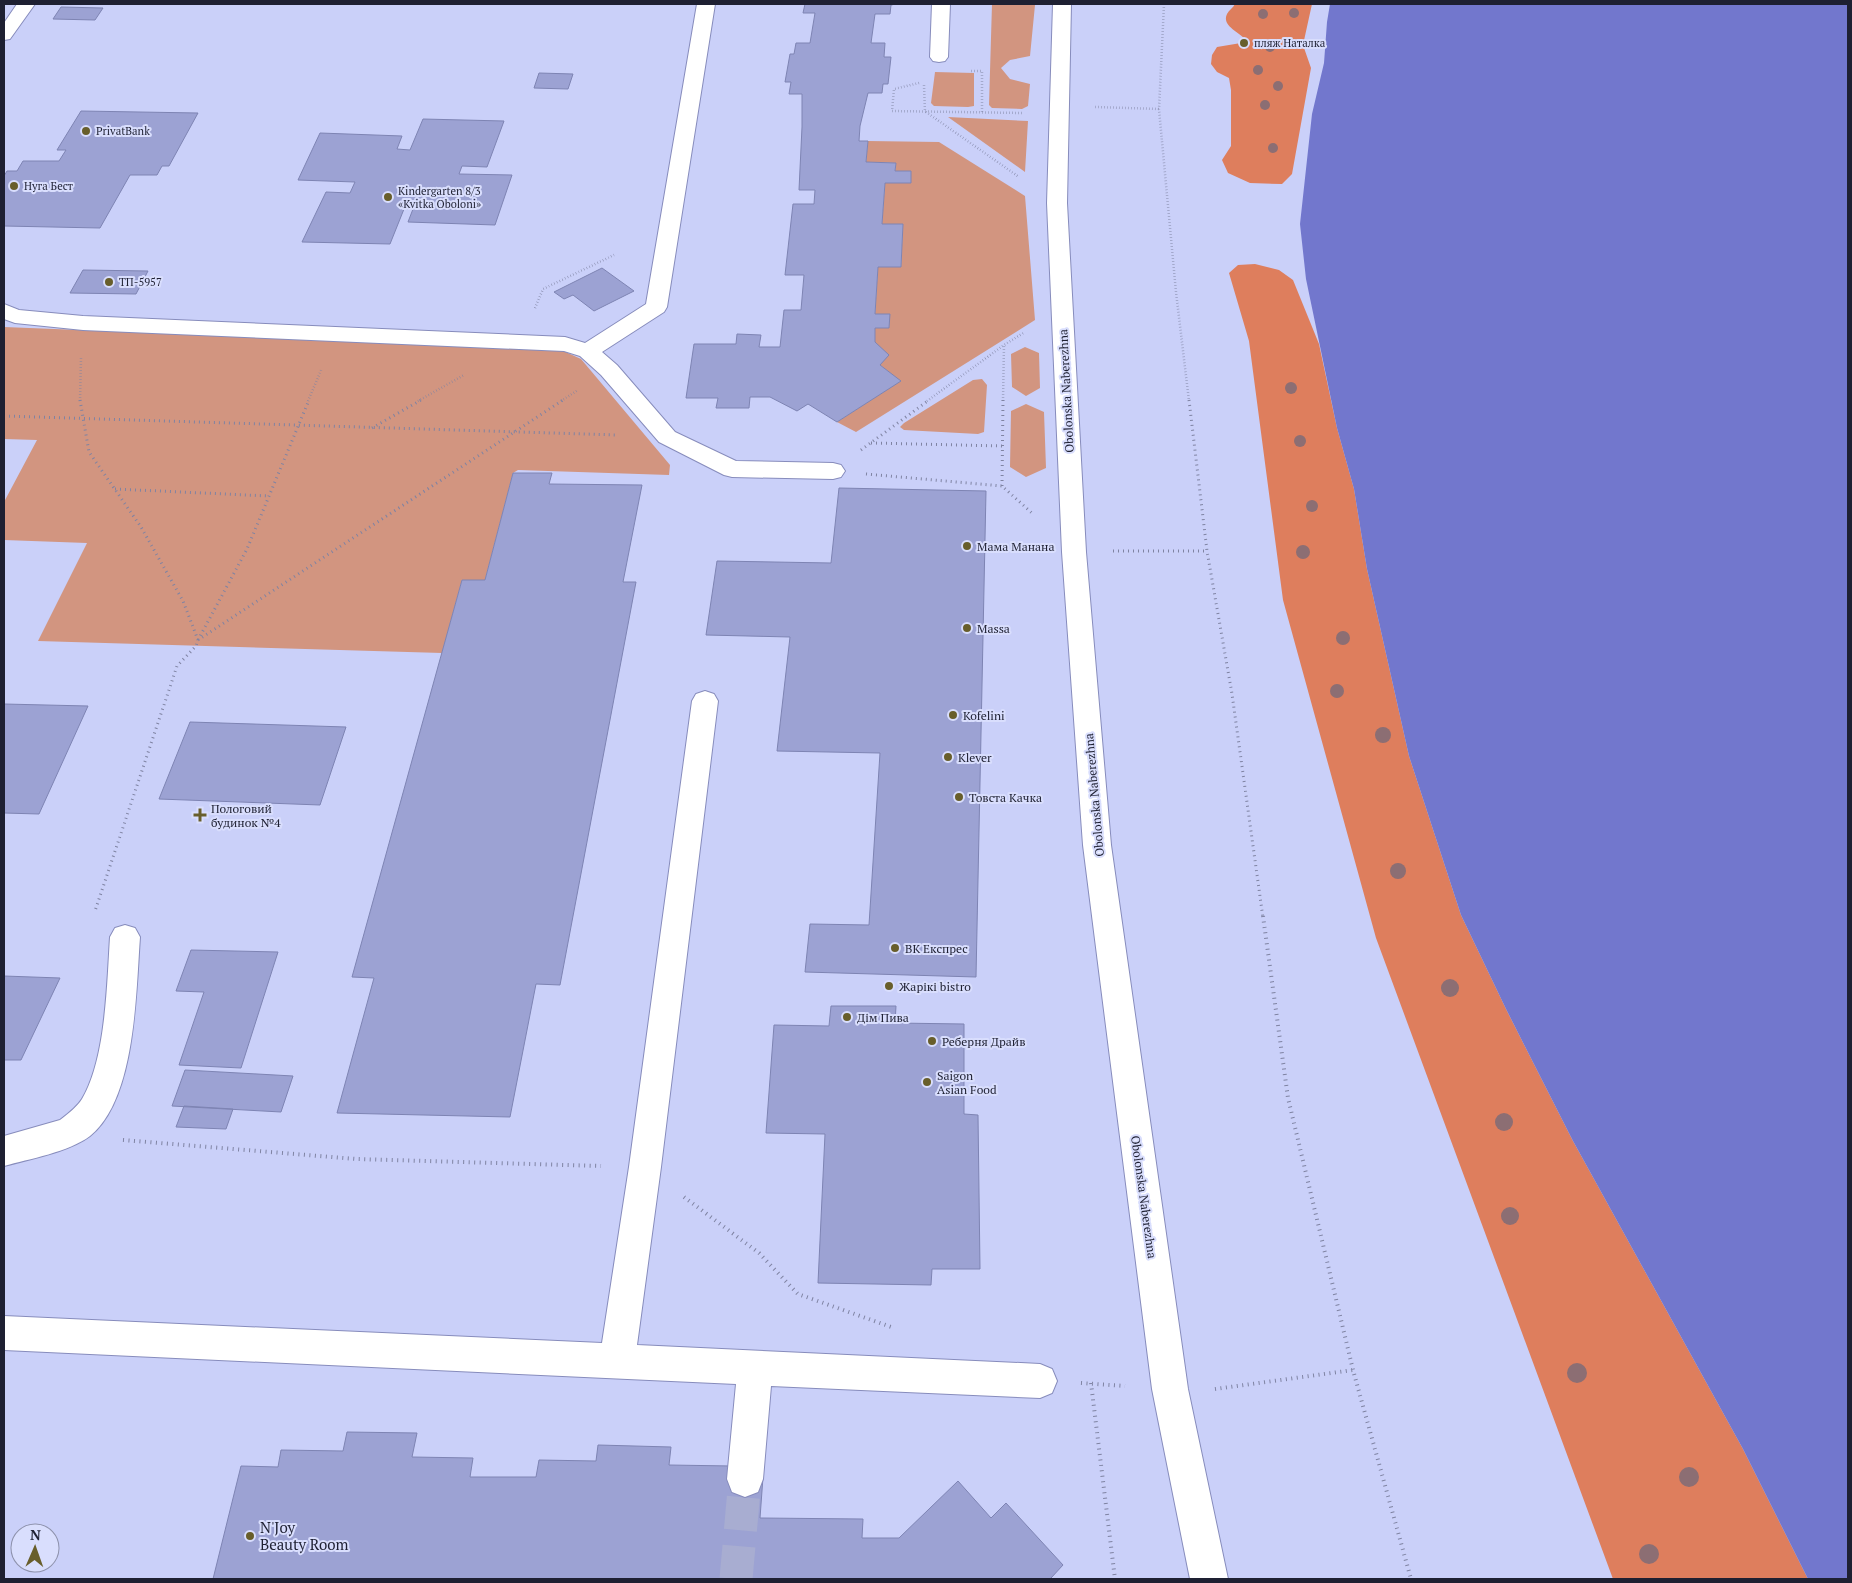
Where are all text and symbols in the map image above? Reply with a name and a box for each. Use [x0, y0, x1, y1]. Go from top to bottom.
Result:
place label: пляж Наталка [1254, 36, 1326, 50]
marker: пляж Наталка [1238, 37, 1250, 49]
place label: PrivatBank [96, 124, 150, 138]
marker: PrivatBank [80, 125, 92, 137]
place label: Нуга Бест [24, 179, 74, 193]
marker: Нуга Бест [8, 180, 20, 192]
place label: Kindergarten 8/3 «Kvitka Oboloni» [398, 184, 481, 211]
marker: Kindergarten 8/3 «Kvitka Oboloni» [382, 191, 394, 203]
place label: ТП-5957 [119, 275, 162, 289]
marker: ТП-5957 [103, 276, 115, 288]
street label: Obolonska Naberezhna [1055, 329, 1077, 453]
place label: Мама Манана [977, 539, 1055, 554]
marker: Мама Манана [961, 540, 973, 552]
place label: Massa [977, 621, 1010, 636]
marker: Massa [961, 622, 973, 634]
place label: Kofelini [963, 708, 1005, 723]
marker: Kofelini [947, 709, 959, 721]
street label: Obolonska Naberezhna [1081, 733, 1107, 857]
place label: Klever [958, 750, 992, 765]
marker: Klever [942, 751, 954, 763]
place label: Товста Качка [969, 790, 1042, 805]
marker: Товста Качка [953, 791, 965, 803]
place label: Пологовий будинок №4 [211, 801, 281, 830]
marker: Пологовий будинок №4 [193, 808, 207, 822]
place label: ВК Експрес [905, 941, 968, 956]
marker: ВК Експрес [889, 942, 901, 954]
place label: Жарікі bistro [899, 979, 971, 994]
marker: Жарікі bistro [883, 980, 895, 992]
place label: Дім Пива [857, 1010, 909, 1025]
marker: Дім Пива [841, 1011, 853, 1023]
place label: Реберня Драйв [942, 1034, 1026, 1049]
marker: Реберня Драйв [926, 1035, 938, 1047]
place label: Saigon Asian Food [937, 1068, 997, 1097]
marker: Saigon Asian Food [921, 1076, 933, 1088]
street label: Obolonska Naberezhna [1128, 1135, 1160, 1259]
place label: N'Joy Beauty Room [260, 1517, 349, 1554]
north arrow [10, 1523, 60, 1573]
text: N [30, 1525, 41, 1544]
marker: N'Joy Beauty Room [244, 1530, 256, 1542]

